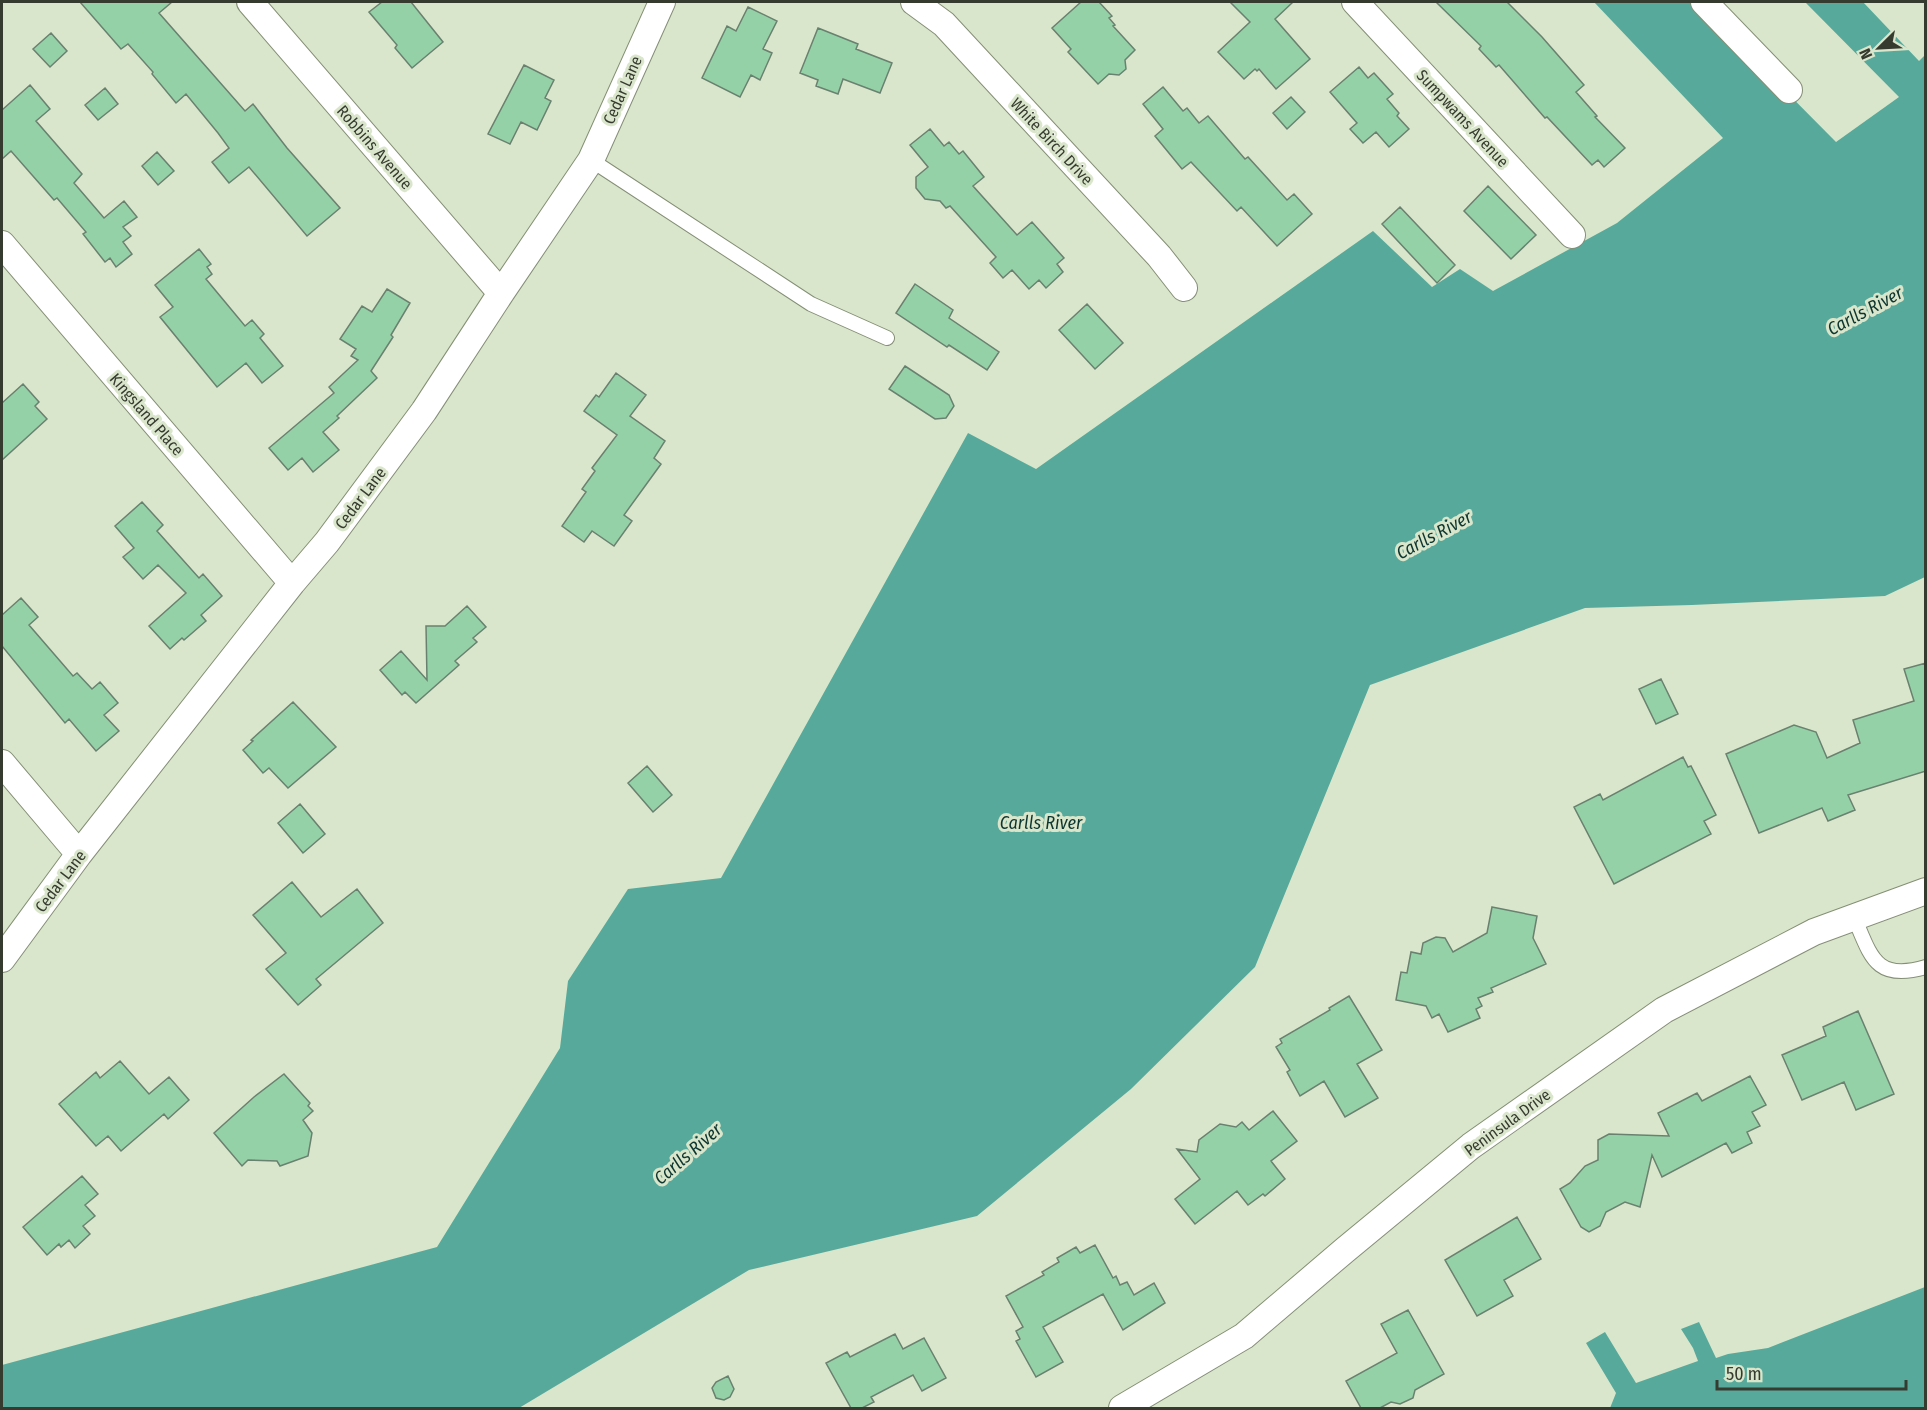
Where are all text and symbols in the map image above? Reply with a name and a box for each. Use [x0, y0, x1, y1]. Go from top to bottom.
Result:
north arrow [1849, 18, 1909, 78]
text: N [1855, 46, 1876, 62]
street label: Cedar Lane [599, 53, 646, 127]
street label: Sumpwams Avenue [1413, 66, 1513, 171]
street label: White Birch Drive [1007, 94, 1097, 189]
street label: Robbins Avenue [333, 101, 416, 193]
water label: Carlls River [1823, 282, 1907, 340]
street label: Kingsland Place [106, 369, 187, 459]
street label: Cedar Lane [331, 464, 390, 533]
water label: Carlls River [1392, 506, 1476, 564]
water label: Carlls River [1000, 812, 1083, 834]
street label: Cedar Lane [31, 847, 90, 916]
street label: Peninsula Drive [1461, 1085, 1554, 1160]
water label: Carlls River [650, 1118, 727, 1189]
scale bar [1717, 1353, 1906, 1391]
text: 50 m [1726, 1363, 1762, 1385]

